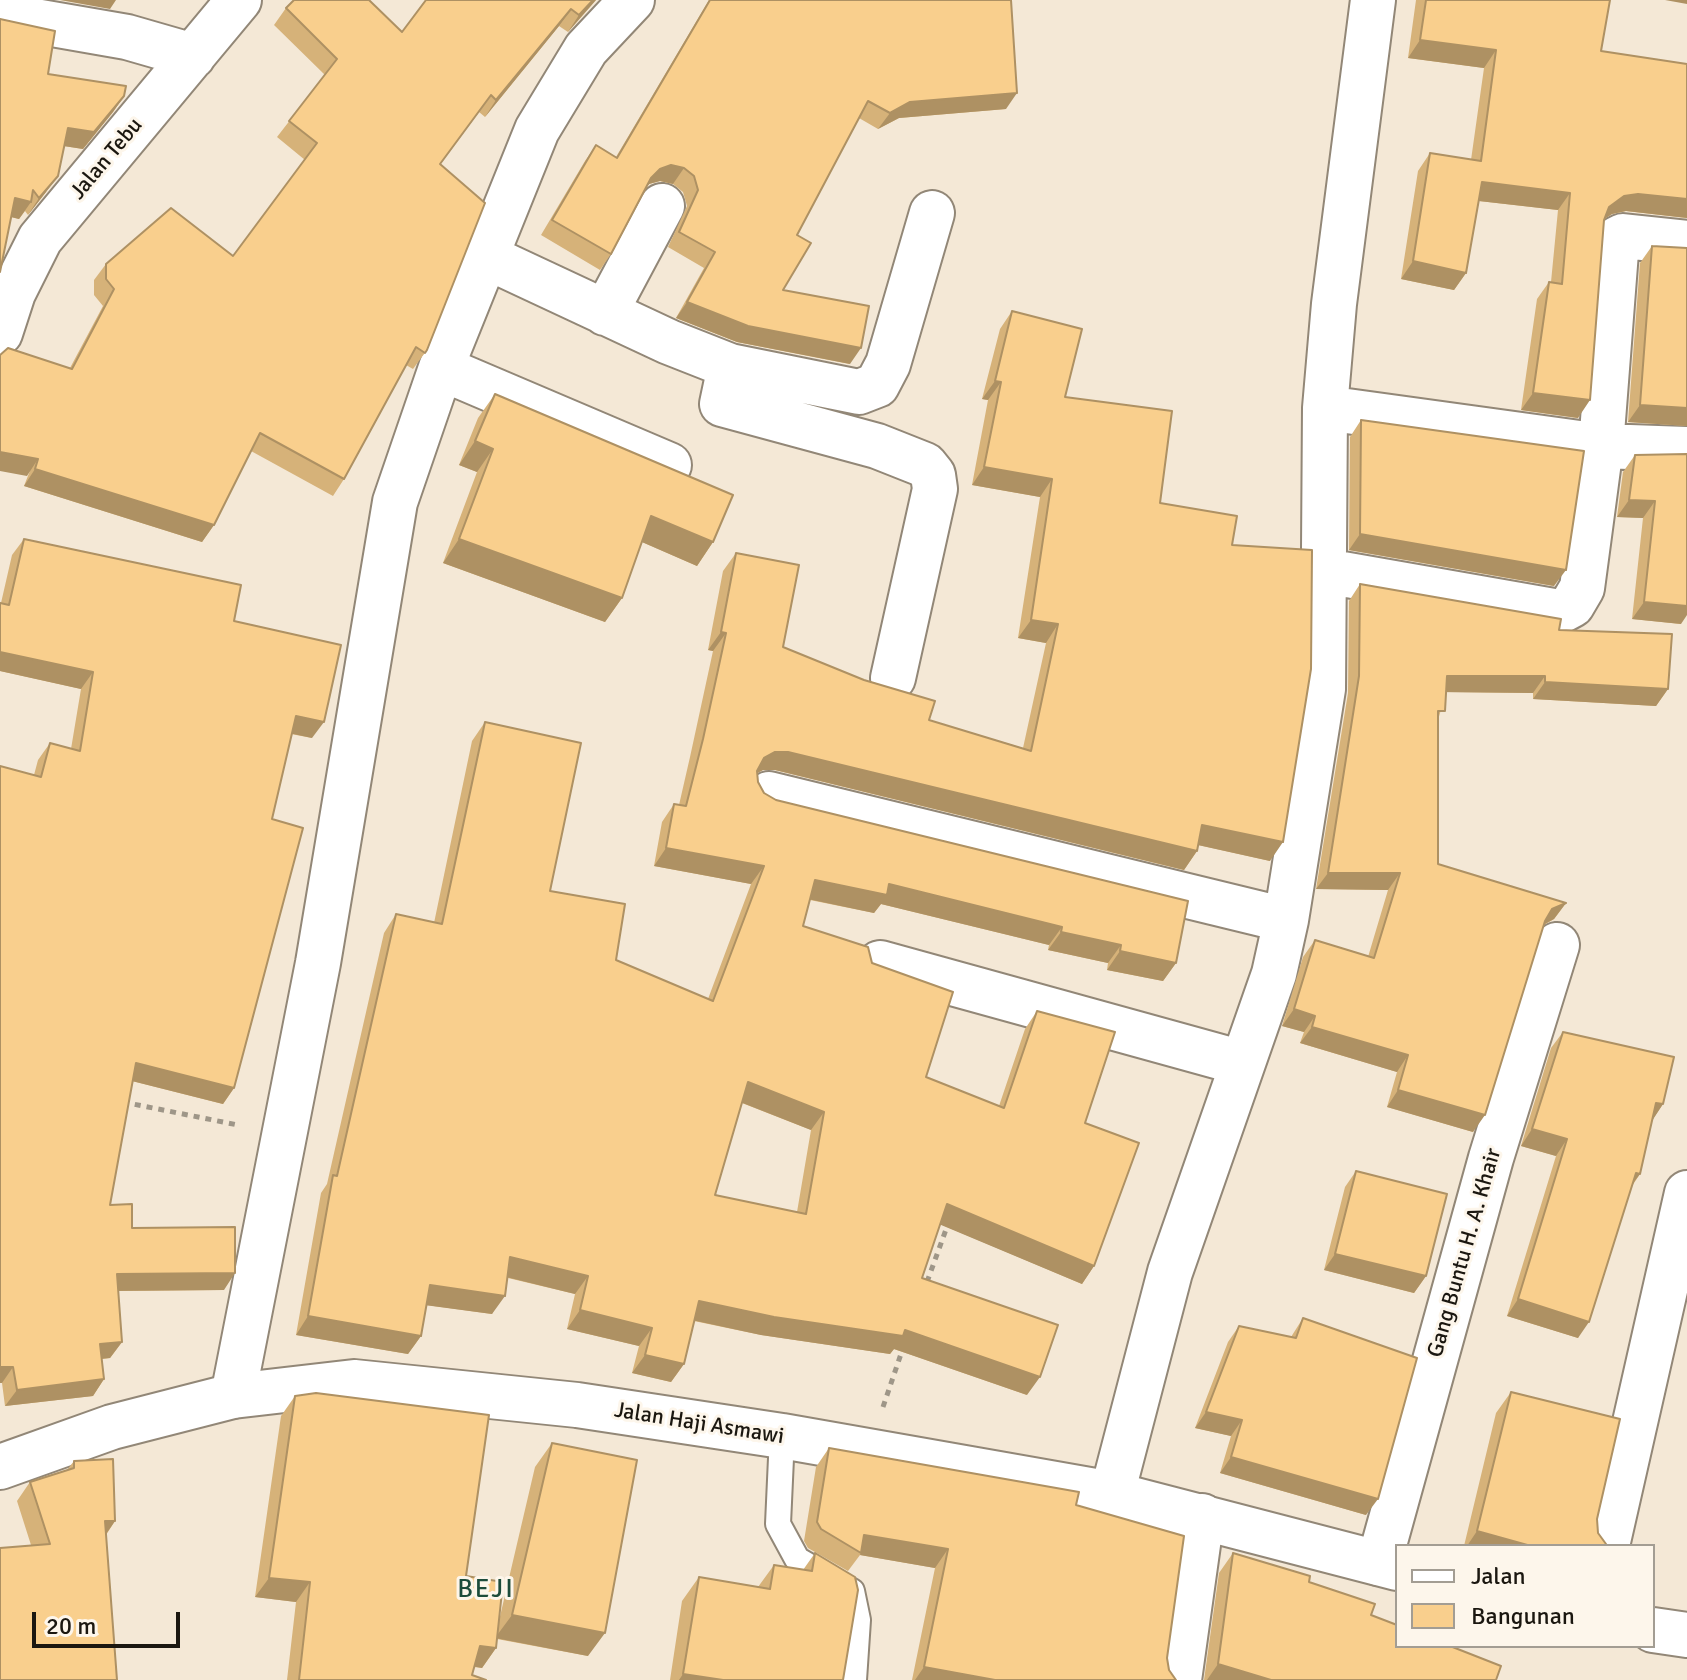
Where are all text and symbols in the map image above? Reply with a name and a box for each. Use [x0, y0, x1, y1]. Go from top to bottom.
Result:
street label: Jalan Tebu [65, 113, 149, 205]
street label: Gang Buntu H. A. Khair [1422, 1145, 1508, 1361]
street label: Jalan Haji Asmawi [612, 1398, 786, 1450]
legend [1395, 1544, 1655, 1648]
text: Jalan [1471, 1561, 1526, 1591]
district label: BEJI [457, 1574, 515, 1606]
scale bar [36, 1596, 184, 1646]
text: Bangunan [1471, 1601, 1575, 1631]
text: 20 m [46, 1611, 96, 1641]

